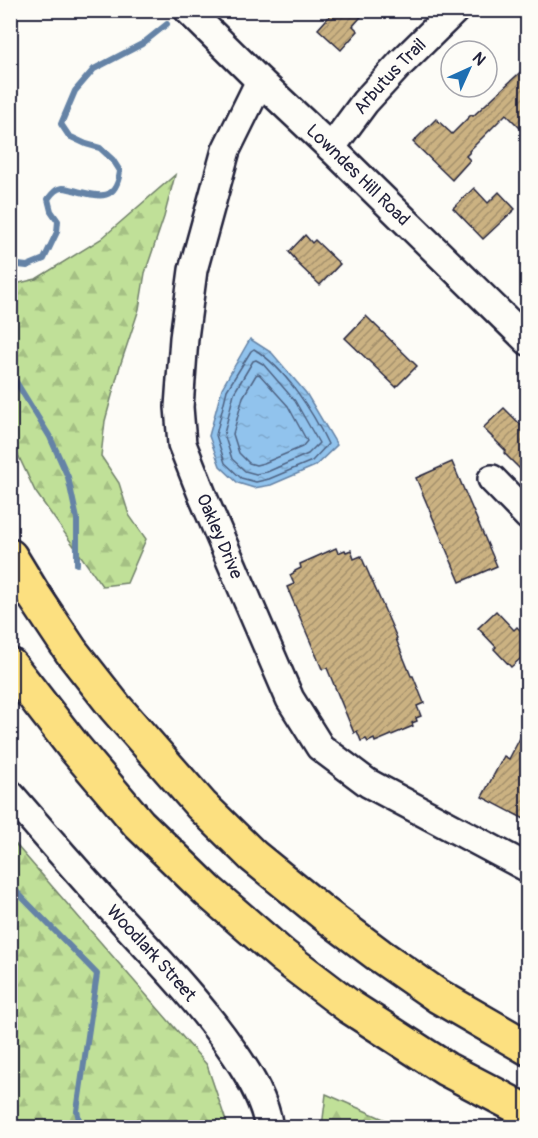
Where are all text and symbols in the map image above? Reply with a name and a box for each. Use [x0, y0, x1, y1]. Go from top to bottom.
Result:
street label: Arbutus Trail [348, 33, 431, 119]
north arrow [439, 39, 499, 99]
text: N [468, 48, 490, 70]
street label: Lowndes Hill Road [301, 119, 415, 231]
street label: Oakley Drive [191, 490, 248, 582]
street label: Woodlark Street [102, 900, 202, 1007]

